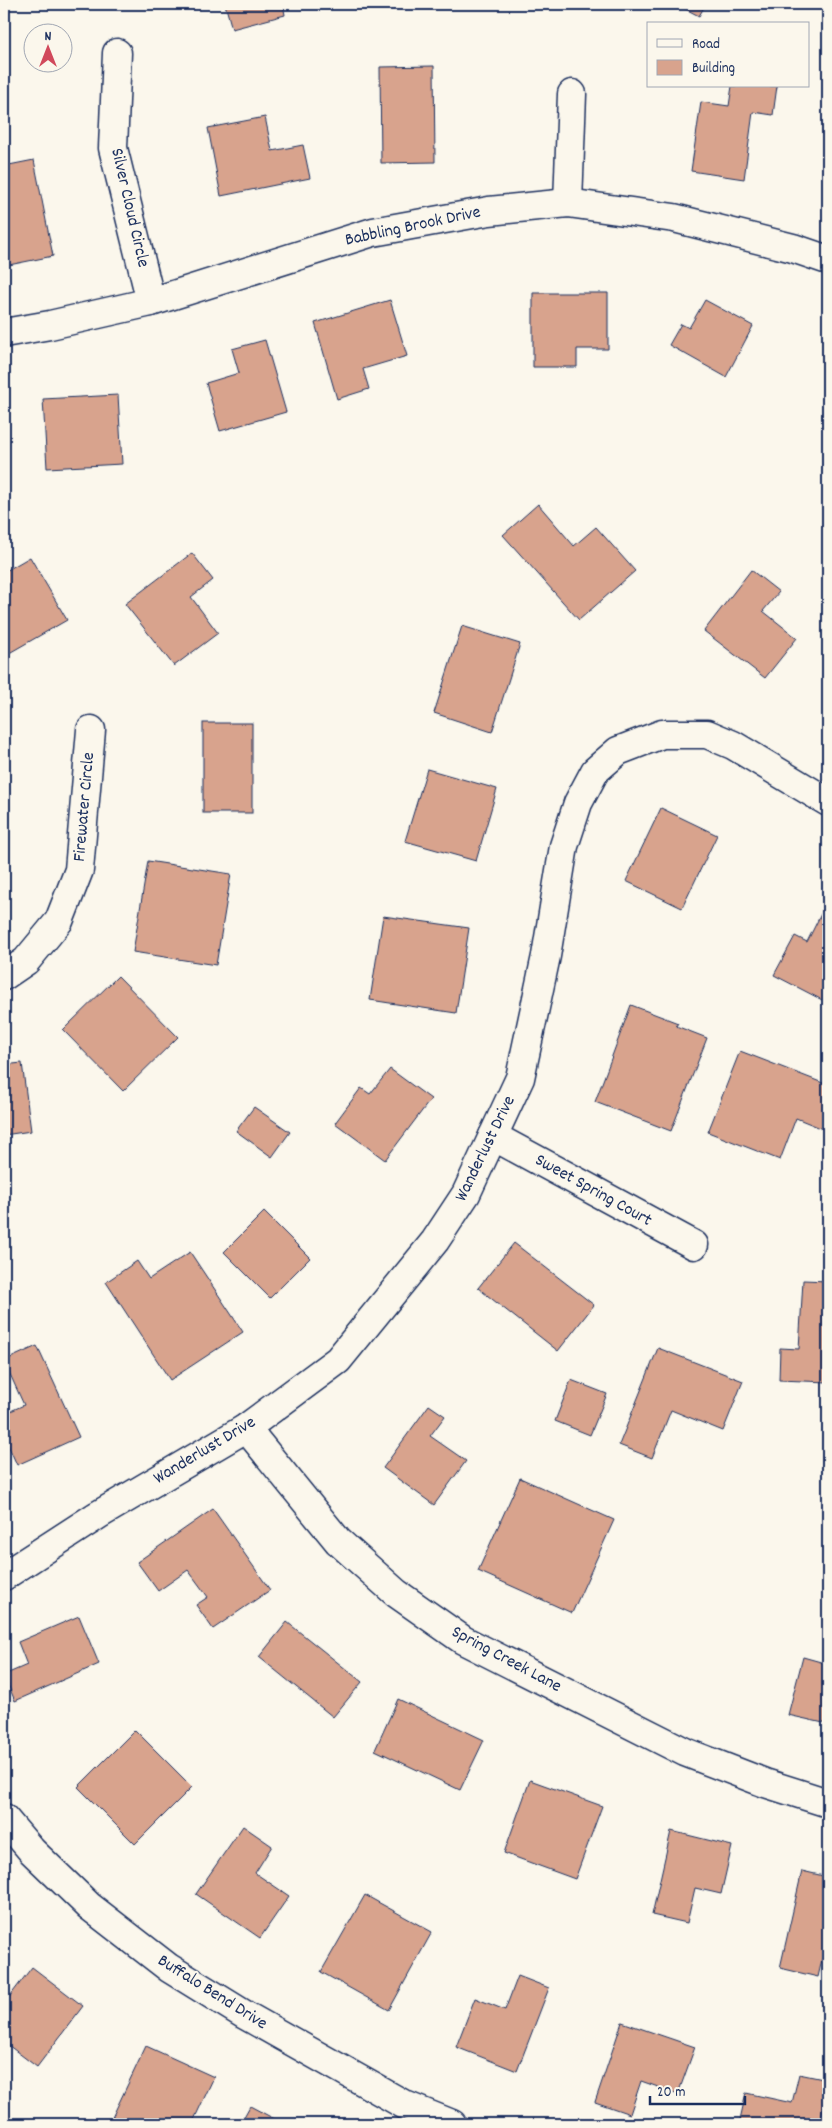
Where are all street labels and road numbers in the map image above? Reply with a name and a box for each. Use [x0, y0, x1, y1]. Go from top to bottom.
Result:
street label: Silver Cloud Circle [103, 146, 155, 270]
street label: Babbling Brook Drive [343, 200, 483, 254]
street label: Firewater Circle [68, 751, 102, 863]
street label: Wanderlust Drive [450, 1092, 523, 1206]
street label: Sweet Spring Court [530, 1148, 656, 1234]
street label: Wanderlust Drive [149, 1411, 261, 1491]
street label: Spring Creek Lane [446, 1620, 566, 1700]
street label: Buffalo Bend Drive [152, 1949, 272, 2037]

